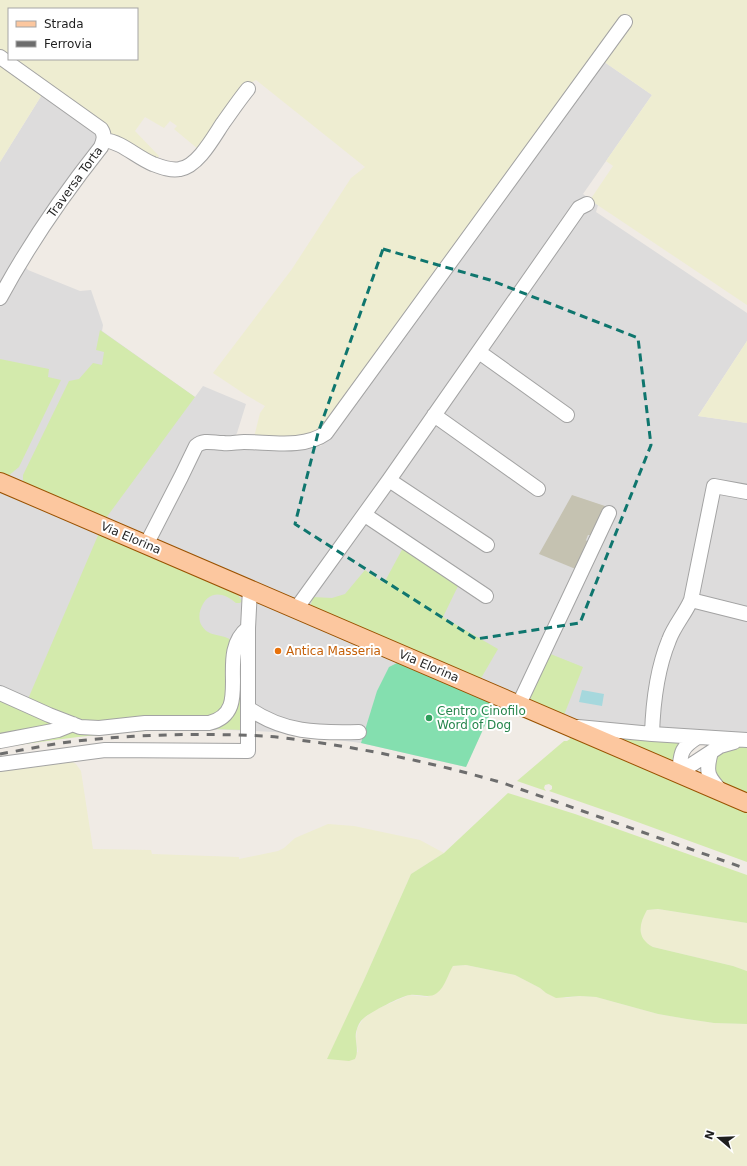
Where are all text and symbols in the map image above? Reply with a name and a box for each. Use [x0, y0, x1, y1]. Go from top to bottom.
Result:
legend [8, 8, 138, 60]
text: Strada [44, 17, 84, 31]
text: Ferrovia [44, 37, 92, 51]
street label: Traversa Torta [44, 144, 105, 221]
street label: Via Elorina [99, 519, 163, 557]
place label: Antica Masseria [286, 644, 381, 658]
marker: Antica Masseria [273, 646, 283, 656]
street label: Via Elorina [397, 647, 461, 685]
place label: Centro Cinofilo Word of Dog [437, 704, 526, 732]
marker: Centro Cinofilo Word of Dog [424, 713, 434, 723]
north arrow [699, 1118, 739, 1158]
text: N [702, 1128, 718, 1141]

